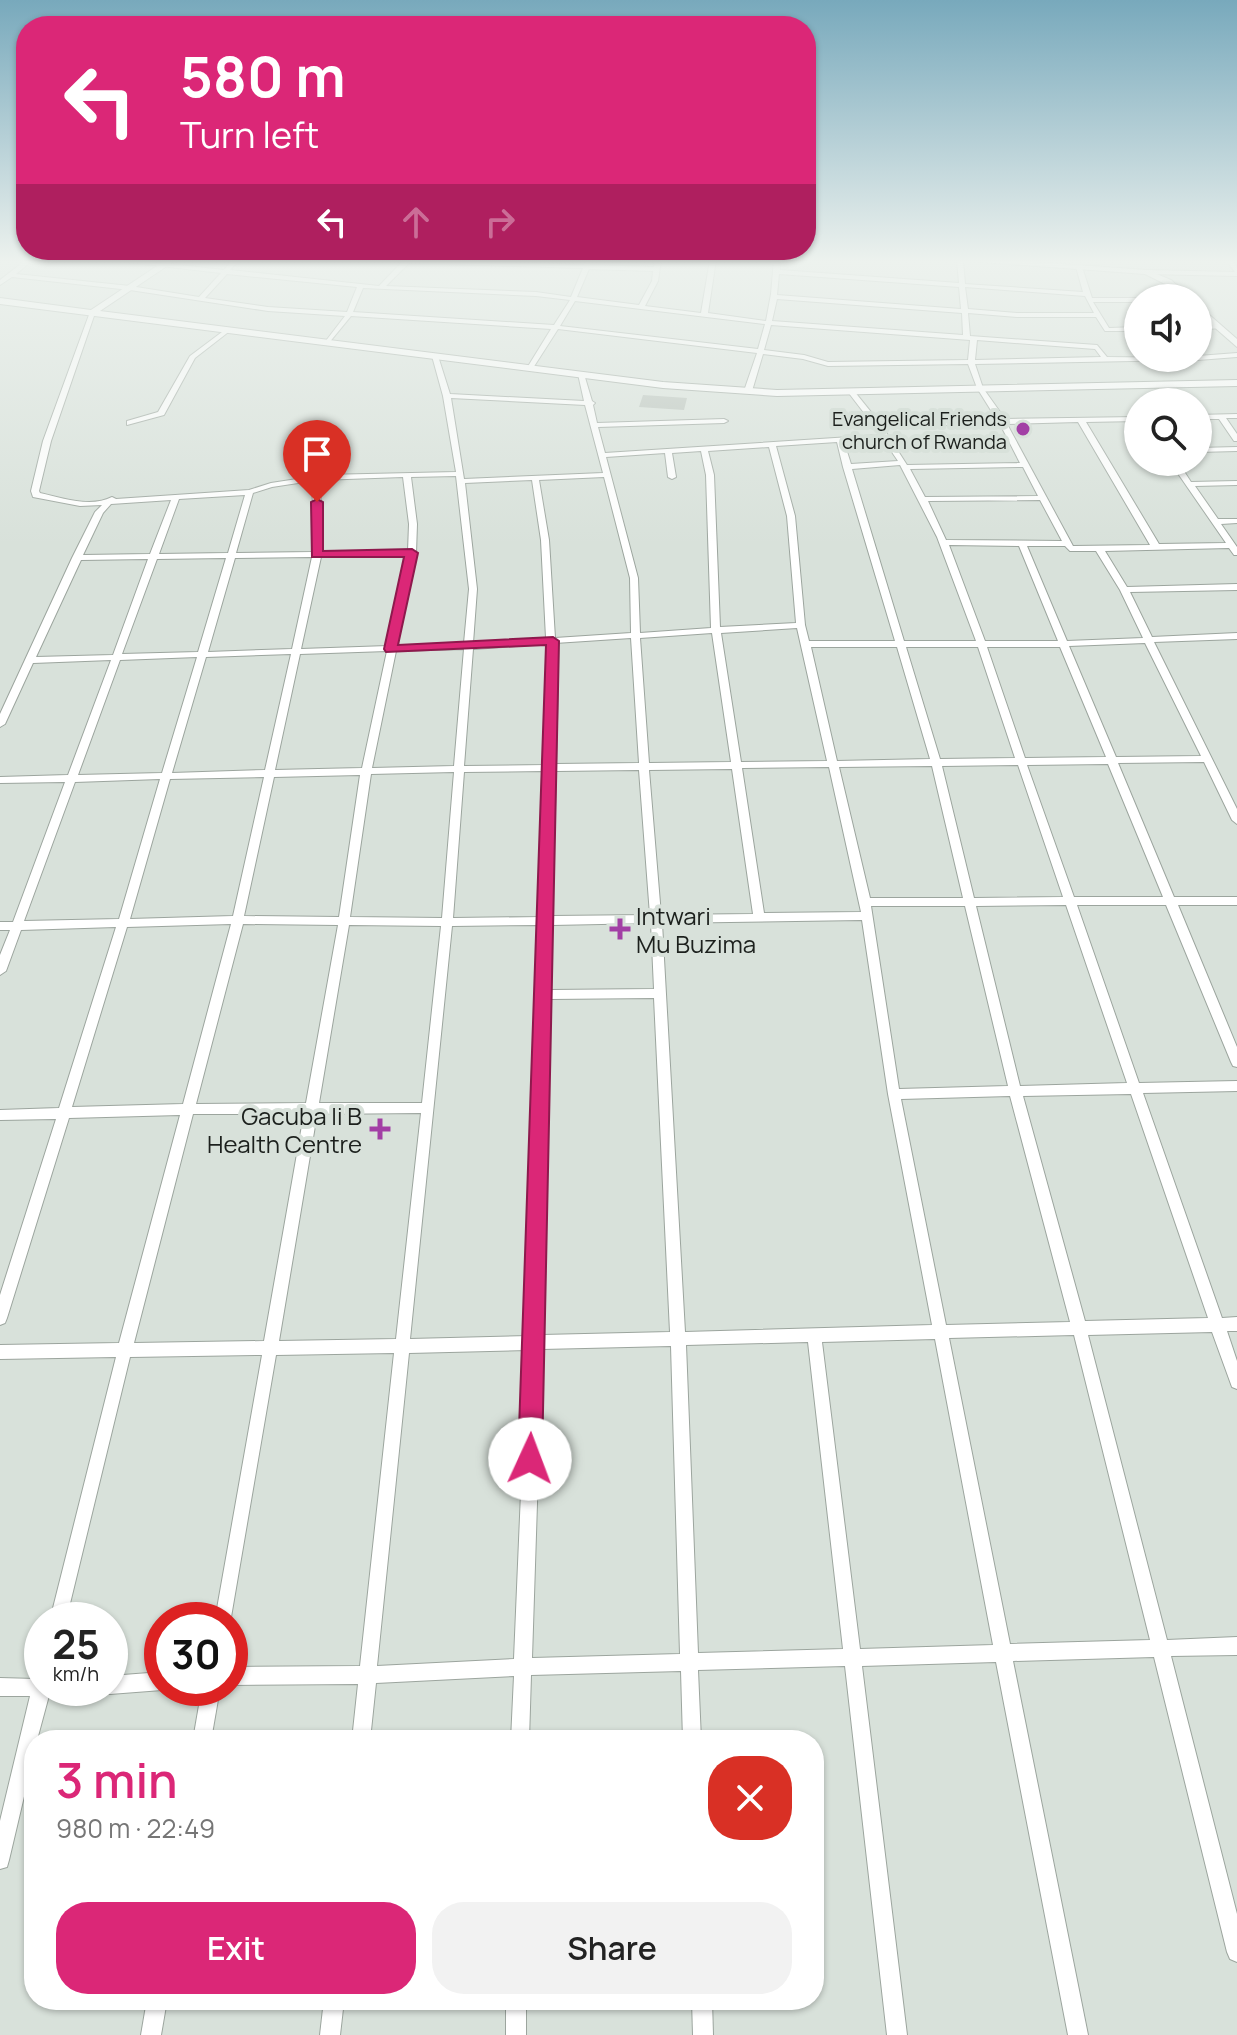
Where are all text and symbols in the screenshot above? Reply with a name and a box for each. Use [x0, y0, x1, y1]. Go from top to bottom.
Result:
text: 580 m [180, 37, 346, 114]
icon: left [48, 48, 152, 152]
text: Turn left [180, 110, 319, 159]
icon: left [310, 200, 354, 244]
icon: ahead [394, 200, 438, 244]
icon: right [478, 200, 522, 244]
map controls [1124, 284, 1212, 476]
button: sound [1124, 284, 1212, 372]
button: search [1124, 388, 1212, 476]
place label: Evangelical Friends church of Rwanda [832, 405, 1007, 455]
pin [283, 420, 351, 502]
marker: Evangelical Friends church of Rwanda [1014, 420, 1032, 438]
icon: arrive [295, 432, 339, 476]
place label: Intwari Mu Buzima [636, 899, 756, 960]
marker: Intwari Mu Buzima [611, 920, 629, 938]
place label: Gacuba Ii B Health Centre [207, 1099, 362, 1160]
marker: Gacuba Ii B Health Centre [369, 1118, 391, 1140]
position arrow [488, 1417, 572, 1501]
speed limit sign: 30 [144, 1602, 248, 1706]
text: 25 [52, 1616, 100, 1671]
text: km/h [53, 1660, 99, 1687]
text: 3 min [56, 1747, 178, 1812]
button: close [708, 1756, 792, 1840]
text: 980 m · 22:49 [56, 1810, 215, 1846]
button: Exit [56, 1902, 416, 1994]
button: Share [432, 1902, 792, 1994]

